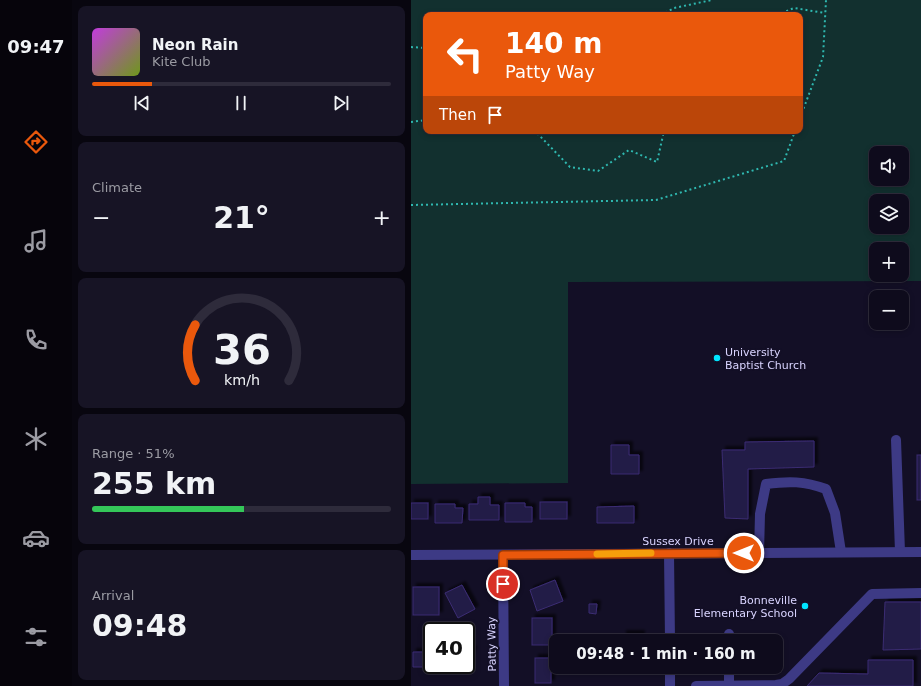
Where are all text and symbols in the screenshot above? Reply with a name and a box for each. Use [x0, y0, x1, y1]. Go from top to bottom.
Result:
text: 140 m [505, 27, 602, 60]
icon: left [439, 28, 491, 80]
text: 09:47 [7, 36, 65, 57]
text: Neon Rain [152, 36, 238, 54]
text: Kite Club [152, 54, 211, 69]
text: Patty Way [505, 61, 595, 82]
icon: previous [131, 92, 153, 114]
icon: pause [230, 92, 252, 114]
icon: next [330, 92, 352, 114]
icon: arrive [484, 104, 506, 126]
text: Then [439, 106, 476, 124]
icon: directions [22, 128, 50, 156]
map controls [869, 146, 909, 330]
button: sound [869, 146, 909, 186]
text: Climate [92, 180, 142, 195]
button: layers [869, 194, 909, 234]
text: 21° [213, 200, 270, 235]
text: − [92, 205, 110, 230]
text: + [373, 205, 391, 230]
icon: music [22, 227, 50, 255]
button: + [869, 242, 909, 282]
button: − [869, 290, 909, 330]
text: 36 [213, 325, 270, 374]
icon: phone [22, 326, 50, 354]
place label: University Baptist Church [725, 346, 806, 372]
marker: University Baptist Church [712, 353, 722, 363]
text: km/h [223, 372, 260, 388]
icon: climate [22, 425, 50, 453]
text: Range · 51% [92, 446, 175, 461]
text: 255 km [92, 466, 216, 501]
icon: car [22, 524, 50, 552]
position arrow [723, 532, 765, 574]
street label: Sussex Drive [642, 535, 714, 548]
pin [486, 567, 520, 601]
icon: arrive [492, 573, 514, 595]
text: Arrival [92, 588, 134, 603]
place label: Bonneville Elementary School [694, 594, 797, 620]
marker: Bonneville Elementary School [800, 601, 810, 611]
text: 09:48 [92, 608, 188, 643]
street label: Patty Way [485, 616, 499, 672]
speed limit sign: 40 [423, 622, 475, 674]
icon: filters [22, 623, 50, 651]
text: 09:48 · 1 min · 160 m [576, 645, 756, 663]

